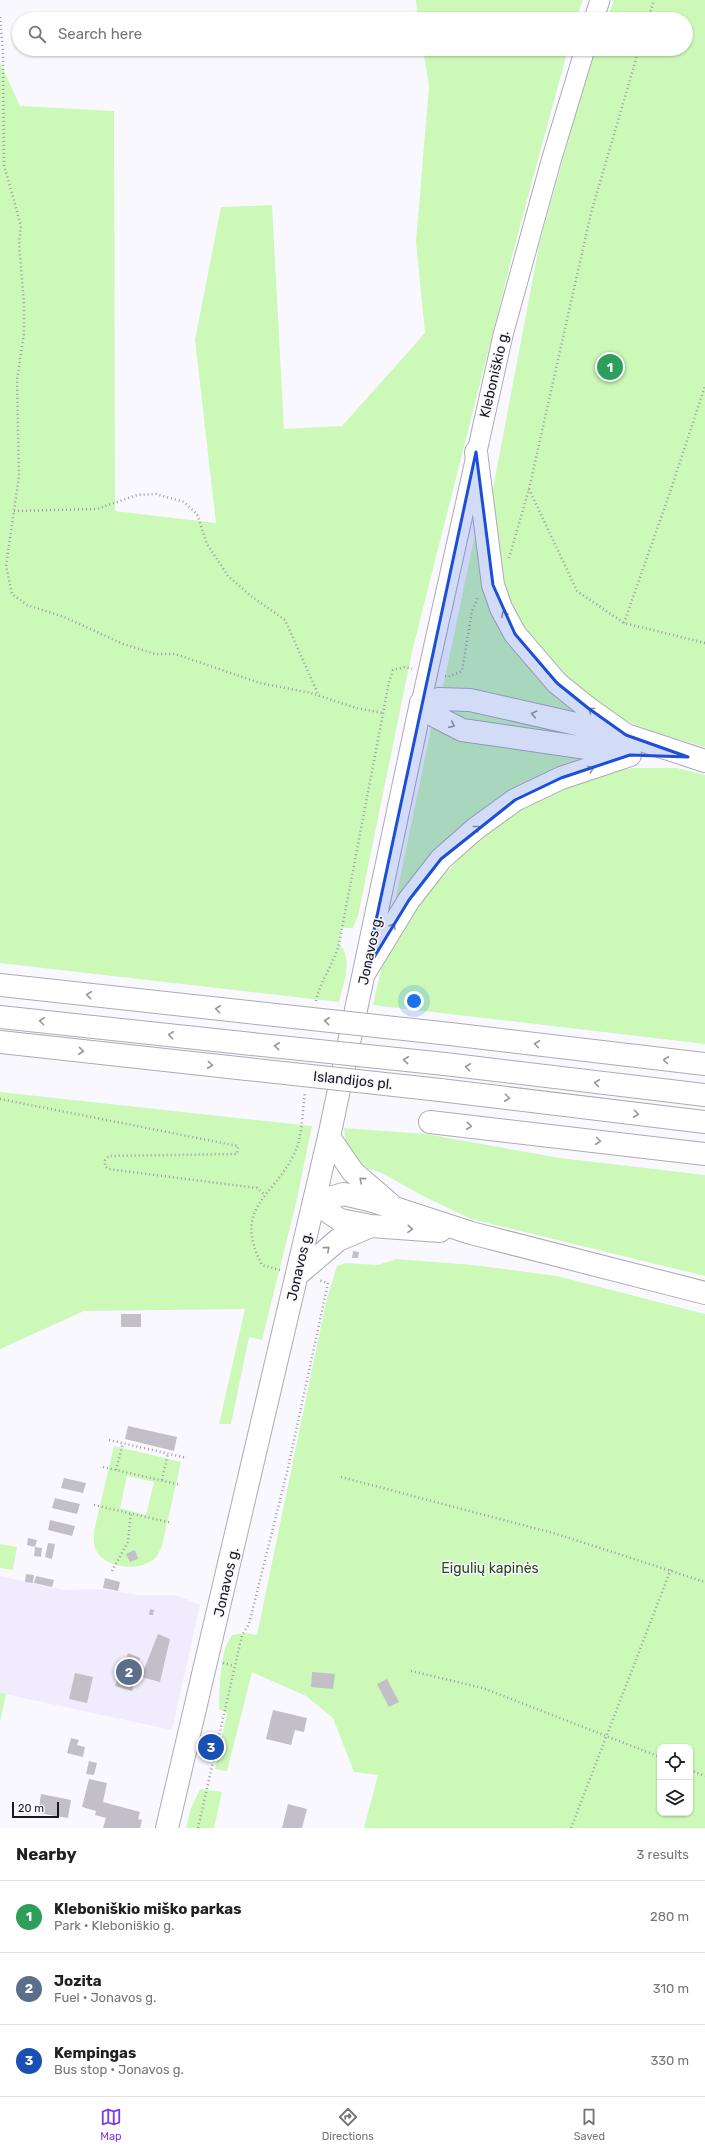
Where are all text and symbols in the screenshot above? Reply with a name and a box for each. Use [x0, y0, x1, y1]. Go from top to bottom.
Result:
search box [12, 12, 693, 56]
icon: search [26, 23, 48, 45]
text: Search here [58, 25, 142, 43]
street label: Kleboniškio g. [476, 329, 513, 419]
pin: 1 [597, 352, 623, 382]
one-way arrow [502, 611, 509, 618]
one-way arrow [588, 707, 595, 714]
one-way arrow [531, 711, 537, 719]
one-way arrow [449, 721, 456, 729]
one-way arrow [587, 765, 594, 773]
one-way arrow [472, 826, 479, 833]
street label: Jonavos g. [355, 914, 386, 987]
one-way arrow [388, 923, 395, 930]
one-way arrow [86, 991, 92, 1000]
your location [404, 991, 424, 1011]
one-way arrow [215, 1005, 221, 1014]
one-way arrow [324, 1016, 330, 1025]
one-way arrow [39, 1017, 45, 1026]
one-way arrow [168, 1031, 174, 1040]
one-way arrow [534, 1040, 540, 1049]
one-way arrow [274, 1042, 280, 1051]
one-way arrow [77, 1046, 84, 1055]
one-way arrow [403, 1056, 409, 1065]
one-way arrow [663, 1056, 669, 1065]
one-way arrow [207, 1060, 213, 1069]
one-way arrow [465, 1063, 471, 1072]
street label: Islandijos pl. [312, 1068, 393, 1093]
one-way arrow [594, 1078, 600, 1087]
one-way arrow [504, 1093, 510, 1102]
one-way arrow [633, 1109, 639, 1118]
one-way arrow [466, 1121, 472, 1130]
one-way arrow [595, 1136, 601, 1145]
one-way arrow [359, 1177, 366, 1184]
one-way arrow [407, 1224, 413, 1233]
street label: Jonavos g. [283, 1230, 316, 1303]
one-way arrow [322, 1247, 330, 1254]
street label: Jonavos g. [210, 1546, 243, 1619]
park label: Eigulių kapinės [441, 1560, 539, 1577]
pin: 2 [116, 1657, 142, 1687]
pin: 3 [198, 1732, 224, 1762]
map controls [657, 1744, 693, 1816]
button: locate [657, 1744, 693, 1780]
button: layers [657, 1780, 693, 1816]
scale bar [12, 1800, 59, 1819]
text: 20 m [18, 1802, 44, 1815]
text: Nearby [16, 1844, 77, 1864]
text: 3 results [637, 1847, 689, 1862]
text: Kleboniškio miško parkas [54, 1900, 241, 1918]
text: 1 [26, 1909, 32, 1924]
text: 280 m [650, 1909, 689, 1924]
text: Park · Kleboniškio g. [54, 1918, 174, 1933]
text: Jozita [54, 1972, 102, 1990]
text: 2 [25, 1981, 33, 1996]
text: 310 m [653, 1981, 689, 1996]
text: Fuel · Jonavos g. [54, 1990, 156, 2005]
text: Kempingas [54, 2044, 136, 2062]
text: 3 [25, 2053, 33, 2068]
text: 330 m [650, 2053, 689, 2068]
text: Bus stop · Jonavos g. [54, 2062, 184, 2077]
tab: Map [100, 2106, 122, 2143]
tab: Directions [322, 2106, 374, 2143]
tab: Saved [574, 2106, 605, 2143]

